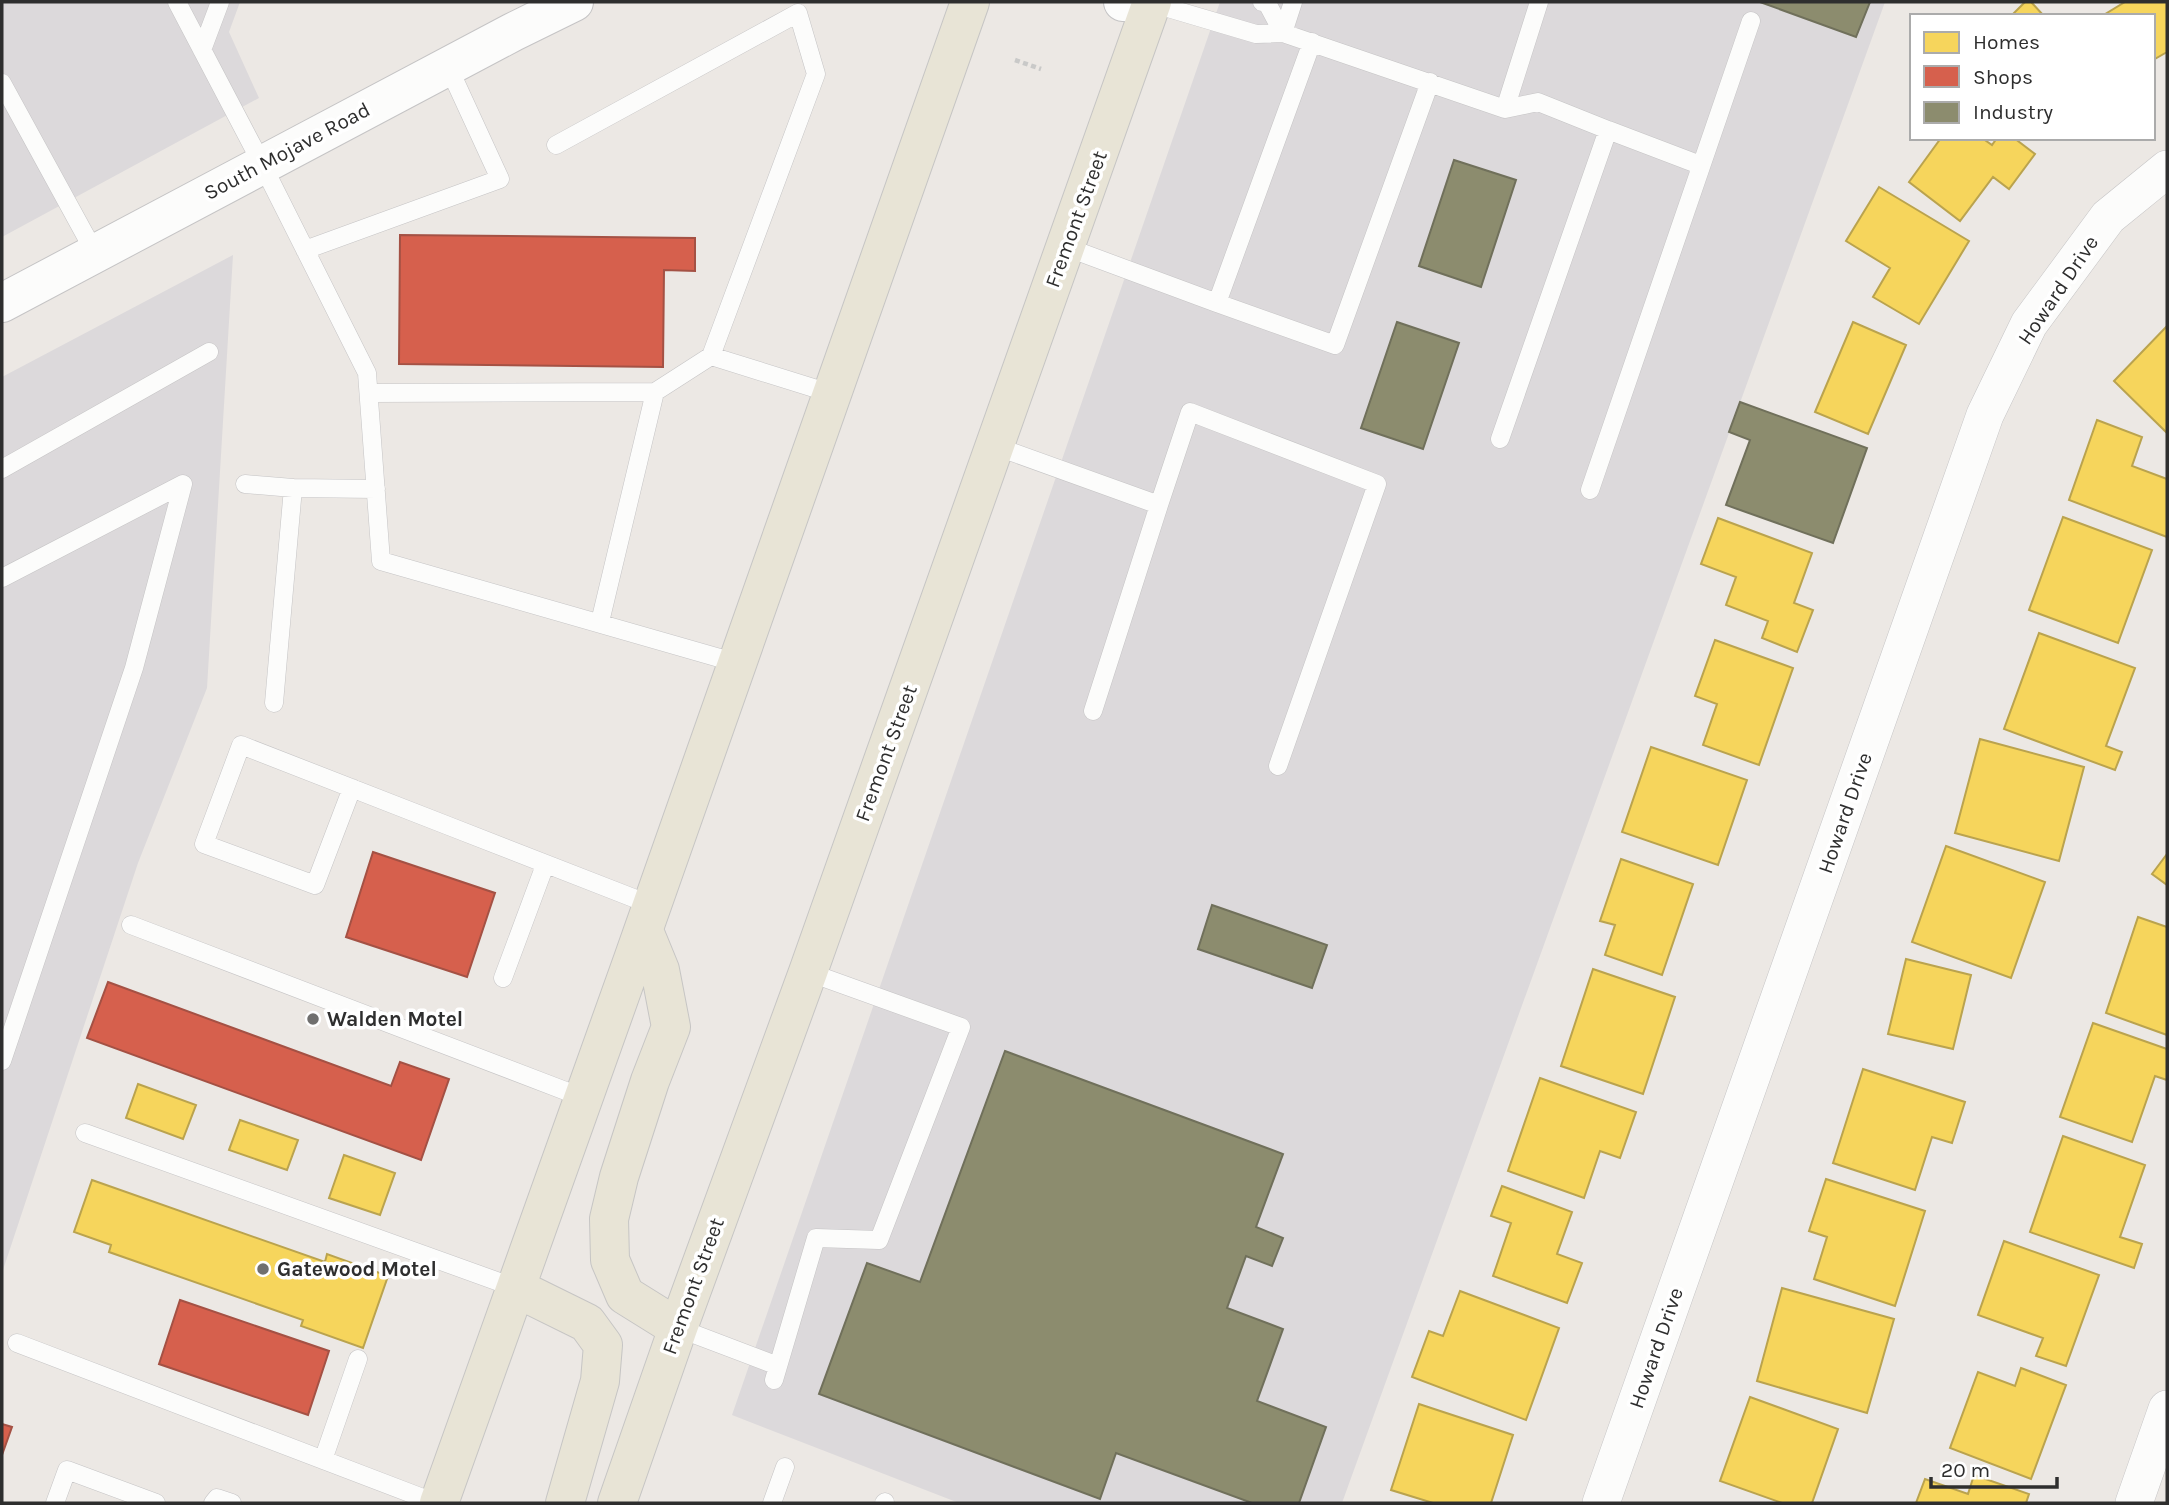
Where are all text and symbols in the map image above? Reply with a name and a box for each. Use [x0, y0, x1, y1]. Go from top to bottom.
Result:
legend [1910, 14, 2155, 140]
text: Homes [1973, 30, 2040, 54]
text: Shops [1973, 65, 2033, 89]
street label: South Mojave Road [200, 97, 374, 205]
text: Industry [1973, 100, 2053, 124]
street label: Fremont Street [1040, 147, 1112, 291]
street label: Howard Drive [2013, 231, 2103, 349]
street label: Fremont Street [850, 681, 922, 825]
street label: Howard Drive [1813, 749, 1877, 877]
place label: Walden Motel [327, 1007, 463, 1031]
marker: Walden Motel [305, 1011, 321, 1027]
street label: Fremont Street [657, 1214, 729, 1358]
place label: Gatewood Motel [277, 1257, 437, 1281]
marker: Gatewood Motel [255, 1261, 271, 1277]
street label: Howard Drive [1624, 1284, 1688, 1412]
scale bar [1931, 1446, 2057, 1490]
text: 20 m [1941, 1458, 1990, 1482]

